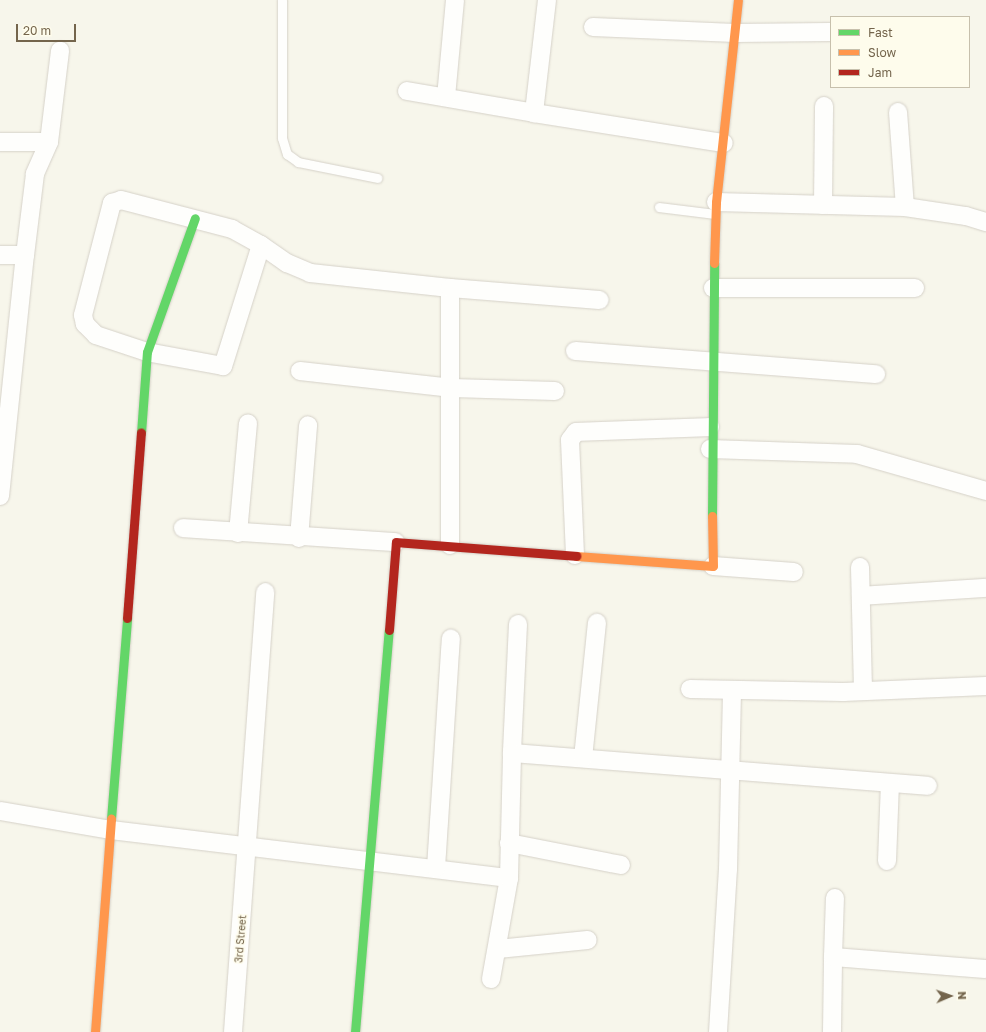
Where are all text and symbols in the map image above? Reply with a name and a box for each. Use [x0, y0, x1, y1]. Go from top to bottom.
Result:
scale bar [18, 16, 78, 42]
legend [830, 16, 970, 88]
text: 20 m [23, 23, 51, 38]
text: Fast [868, 25, 893, 40]
text: Slow [868, 45, 896, 60]
text: Jam [868, 65, 892, 80]
street label: 3rd Street [233, 915, 249, 963]
north arrow [930, 976, 970, 1016]
text: N [956, 991, 969, 1000]

